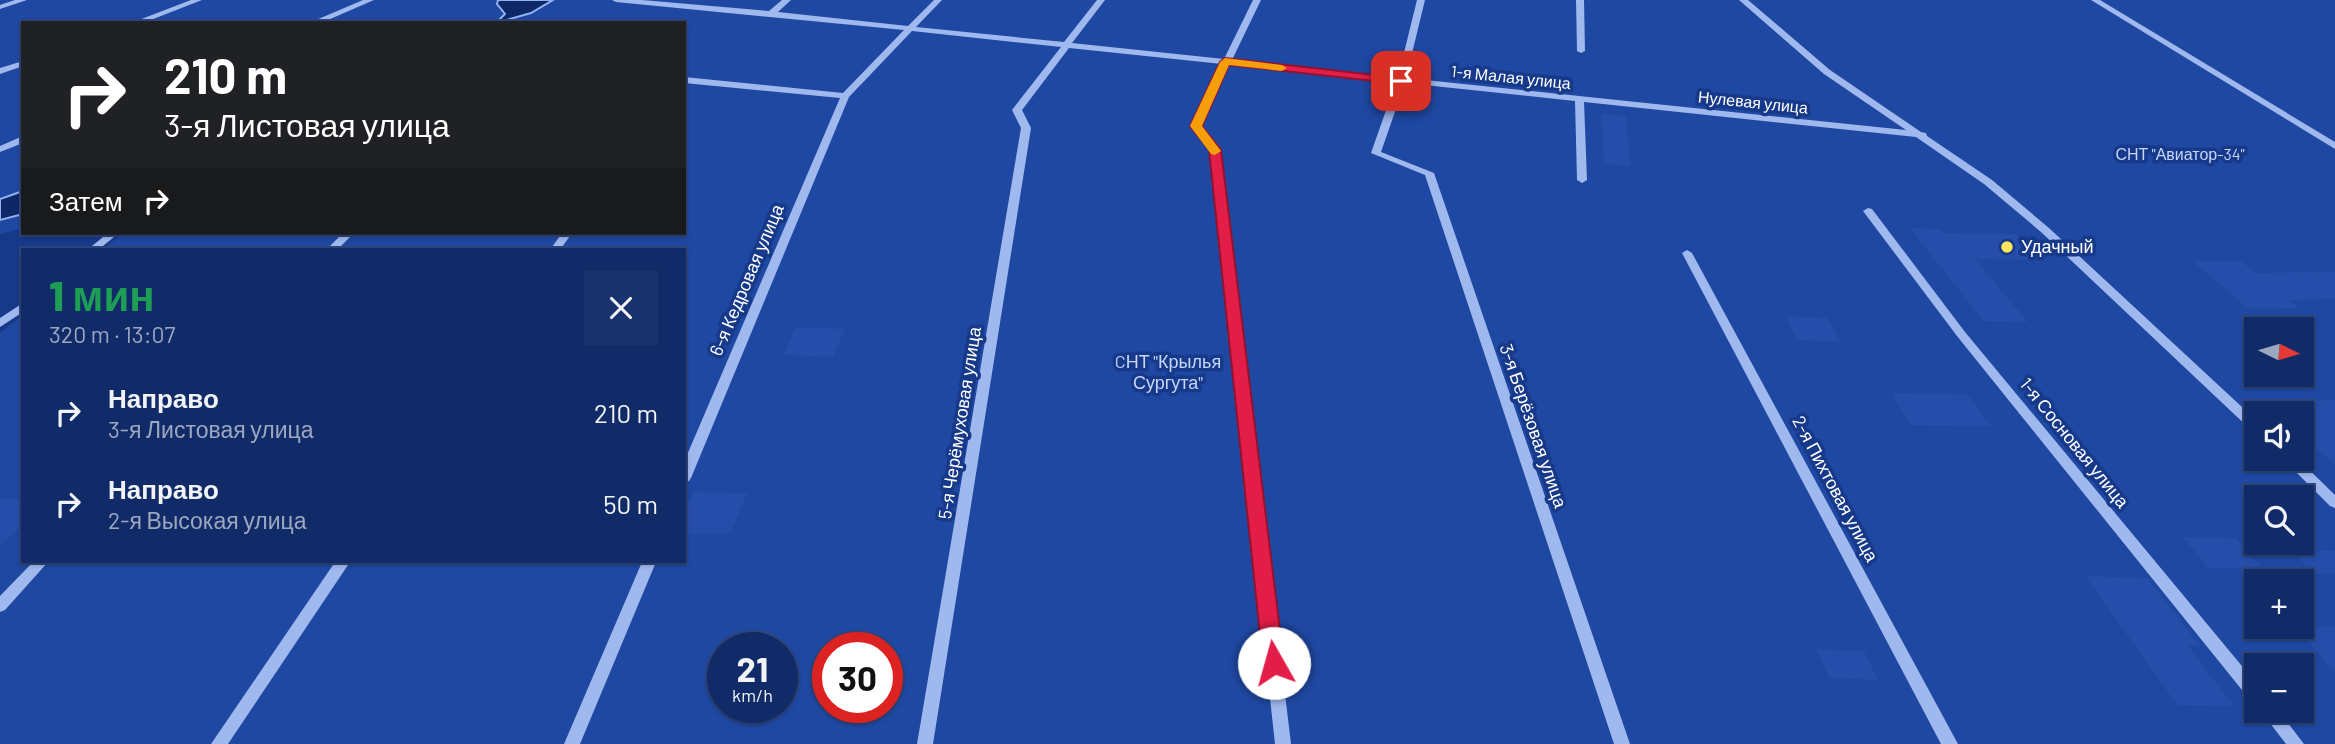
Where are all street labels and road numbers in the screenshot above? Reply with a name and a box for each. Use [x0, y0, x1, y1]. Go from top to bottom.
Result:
street label: 1-я Малая улица [1450, 61, 1572, 92]
street label: Нулевая улица [1697, 86, 1809, 117]
street label: 6-я Кедровая улица [704, 200, 788, 359]
street label: 5-я Черёмуховая улица [933, 324, 985, 521]
street label: 3-я Берёзовая улица [1496, 341, 1573, 511]
street label: 1-я Сосновая улица [2016, 373, 2135, 513]
street label: 2-я Пихтовая улица [1788, 412, 1884, 566]

